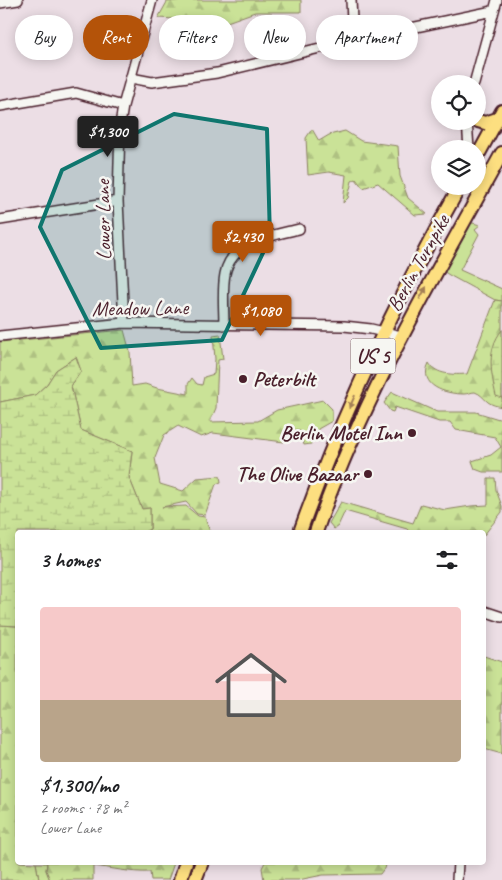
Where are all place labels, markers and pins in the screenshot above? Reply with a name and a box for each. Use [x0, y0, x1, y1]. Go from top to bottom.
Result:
pin: $1,300 [67, 116, 149, 158]
pin: $2,430 [202, 220, 284, 263]
pin: $1,080 [220, 294, 302, 337]
place label: Peterbilt [253, 366, 318, 392]
marker: Peterbilt [237, 373, 249, 385]
place label: Berlin Motel Inn [280, 420, 403, 446]
marker: Berlin Motel Inn [406, 427, 418, 439]
place label: The Olive Bazaar [236, 461, 360, 487]
marker: The Olive Bazaar [362, 468, 374, 480]

